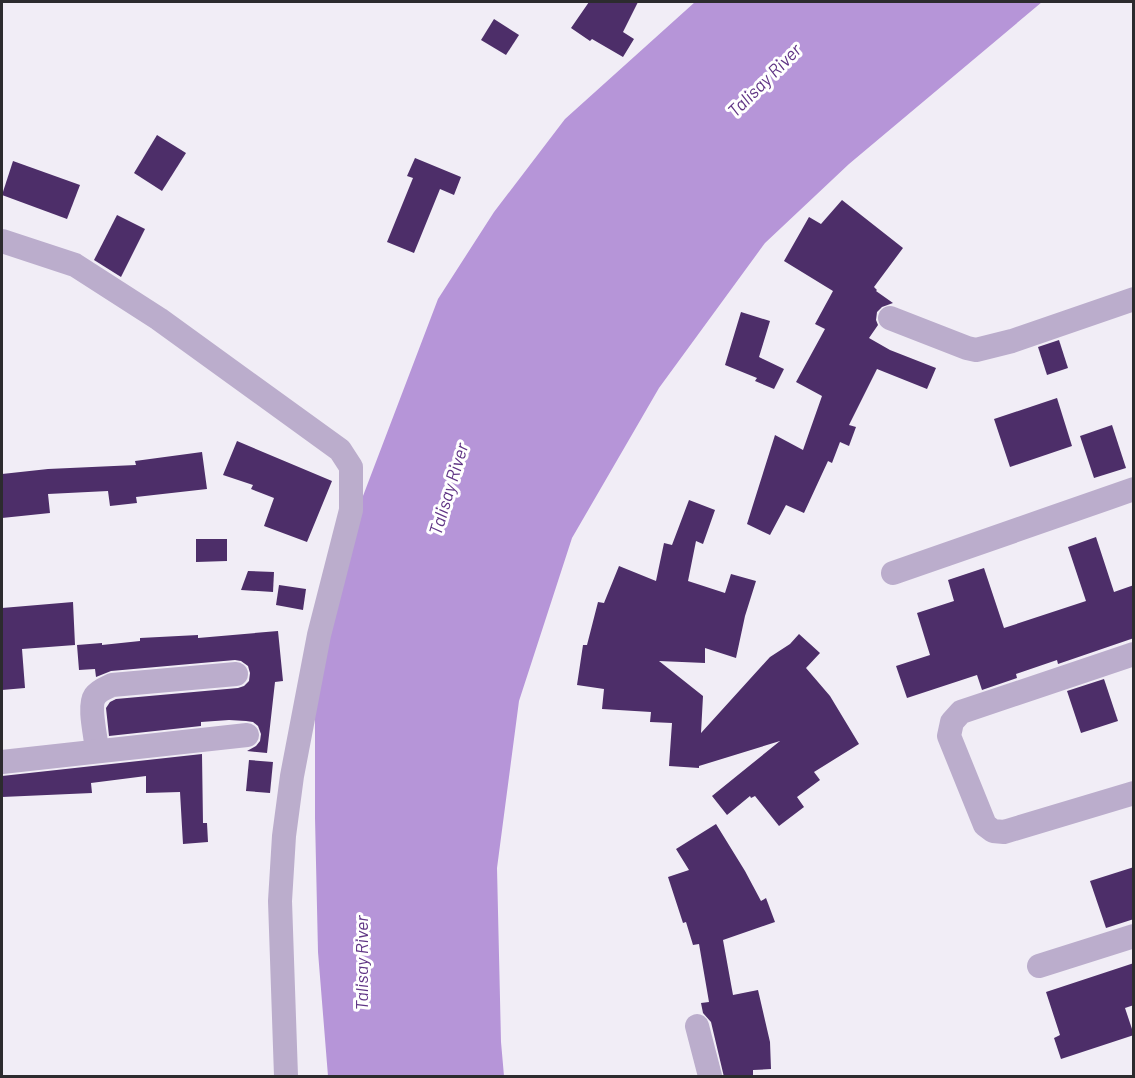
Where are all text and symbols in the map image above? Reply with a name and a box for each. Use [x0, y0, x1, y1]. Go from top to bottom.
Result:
water label: Talisay River [723, 38, 806, 121]
water label: Talisay River [424, 440, 473, 538]
water label: Talisay River [350, 915, 372, 1011]

